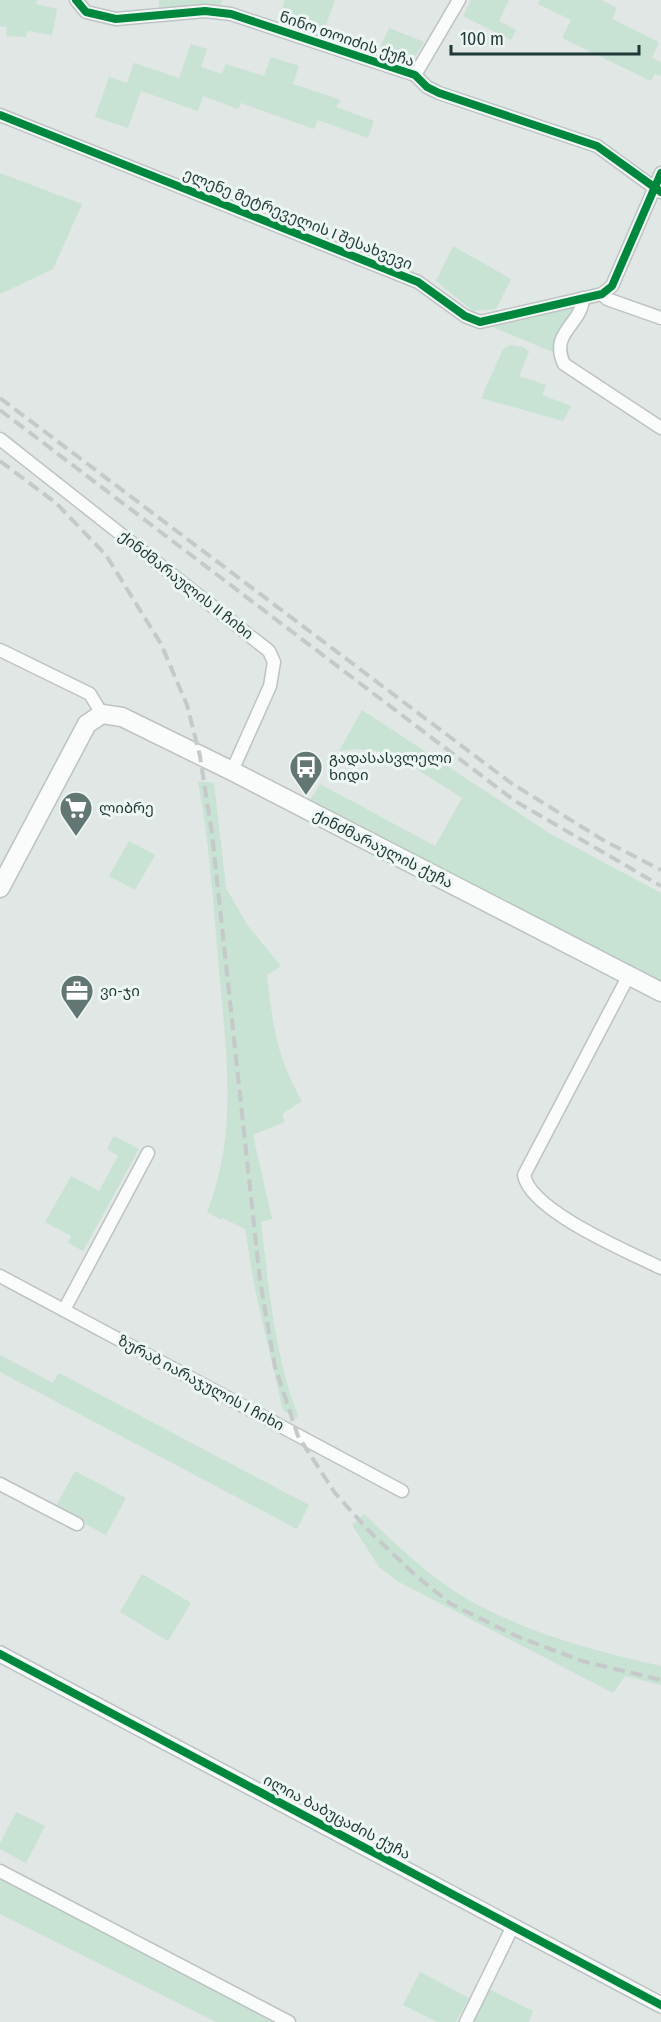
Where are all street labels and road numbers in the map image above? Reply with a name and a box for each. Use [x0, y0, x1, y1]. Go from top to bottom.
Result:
street label: ნინო თოიძის ქუჩა [277, 7, 417, 71]
street label: ელენე მეტრეველის I შესახვევი [181, 165, 415, 273]
street label: ქინძმარაულის II ჩიხი [115, 527, 257, 643]
street label: ქინძმარაულის ქუჩა [310, 806, 456, 892]
street label: ზურაბ იარაჯულის I ჩიხი [115, 1332, 287, 1434]
street label: ილია ბაბუცაძის ქუჩა [260, 1771, 414, 1863]

